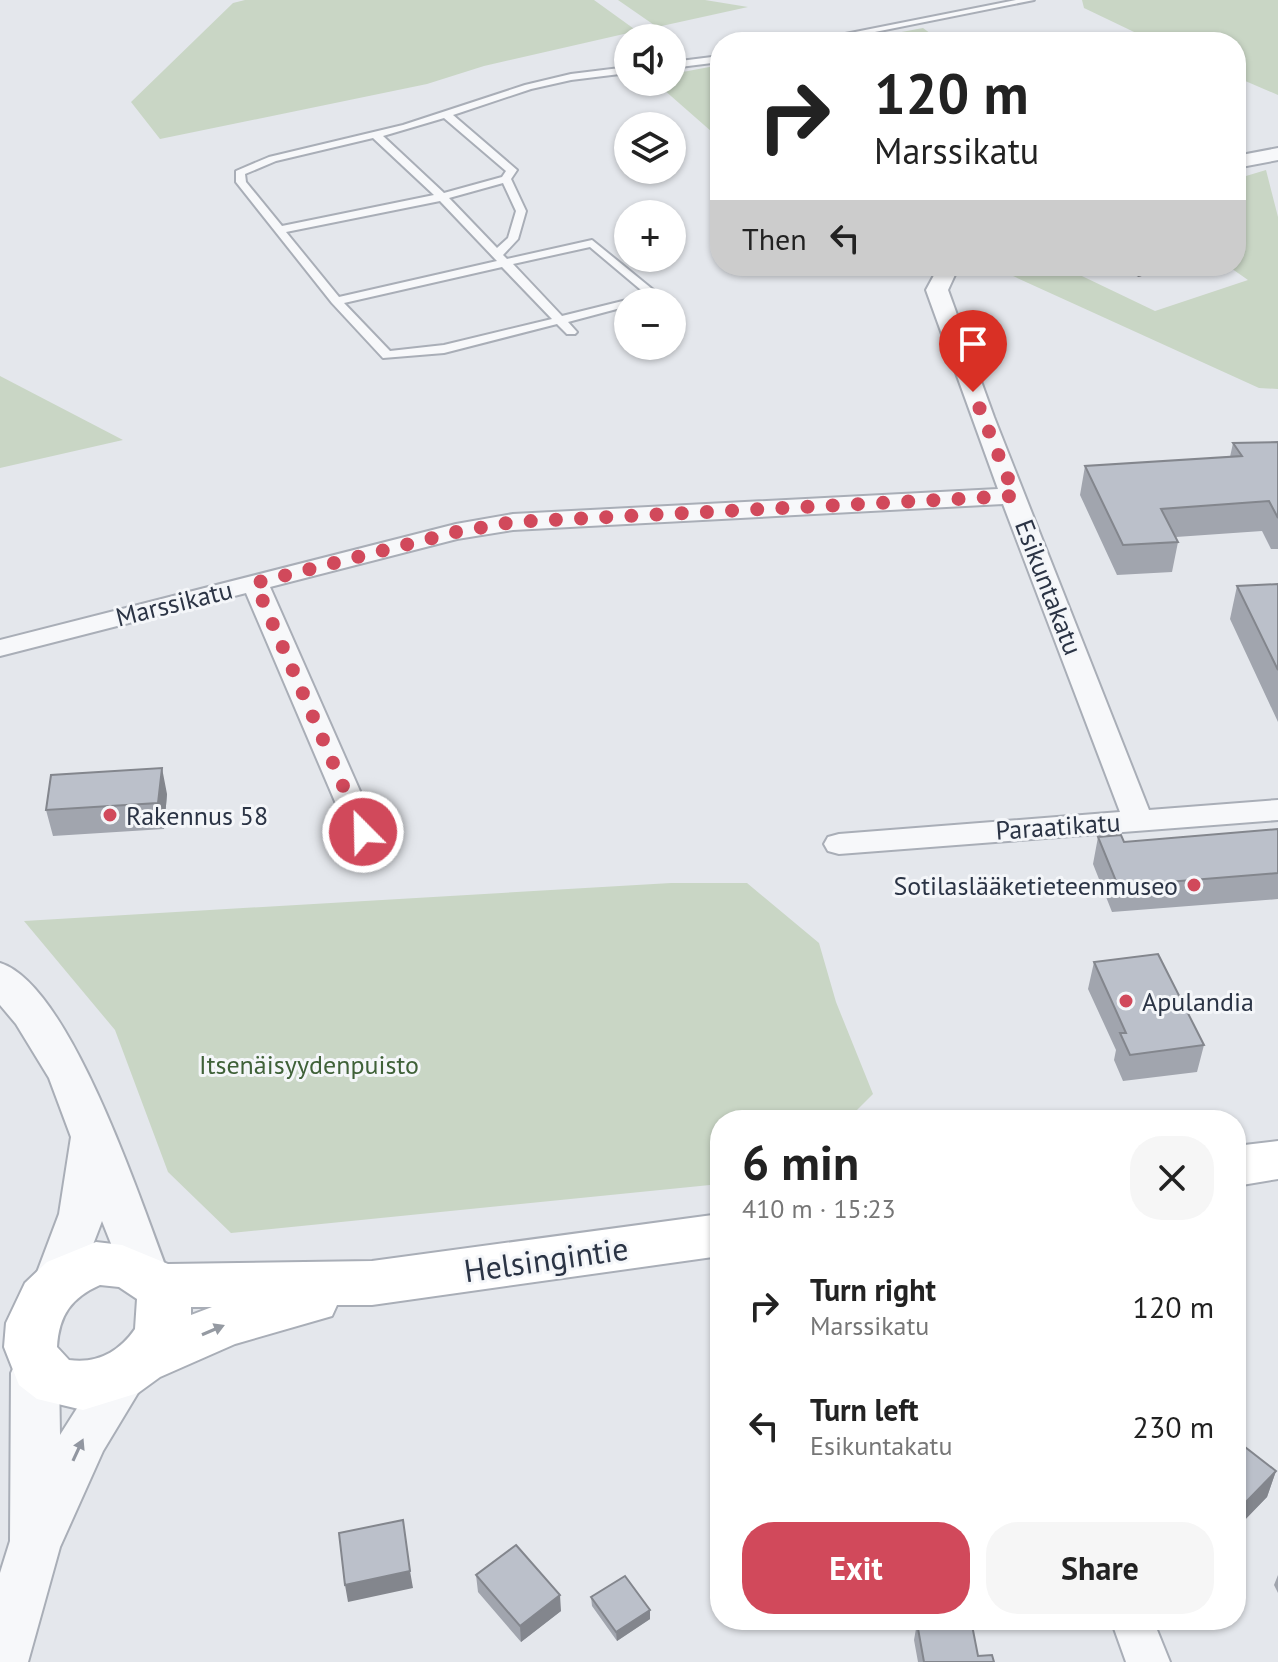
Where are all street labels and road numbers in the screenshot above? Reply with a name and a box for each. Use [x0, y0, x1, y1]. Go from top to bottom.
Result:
street label: Esikuntakatu [1008, 515, 1090, 659]
street label: Marssikatu [112, 573, 236, 633]
street label: Paraatikatu [994, 805, 1122, 847]
street label: Helsingintie [461, 1227, 631, 1291]

